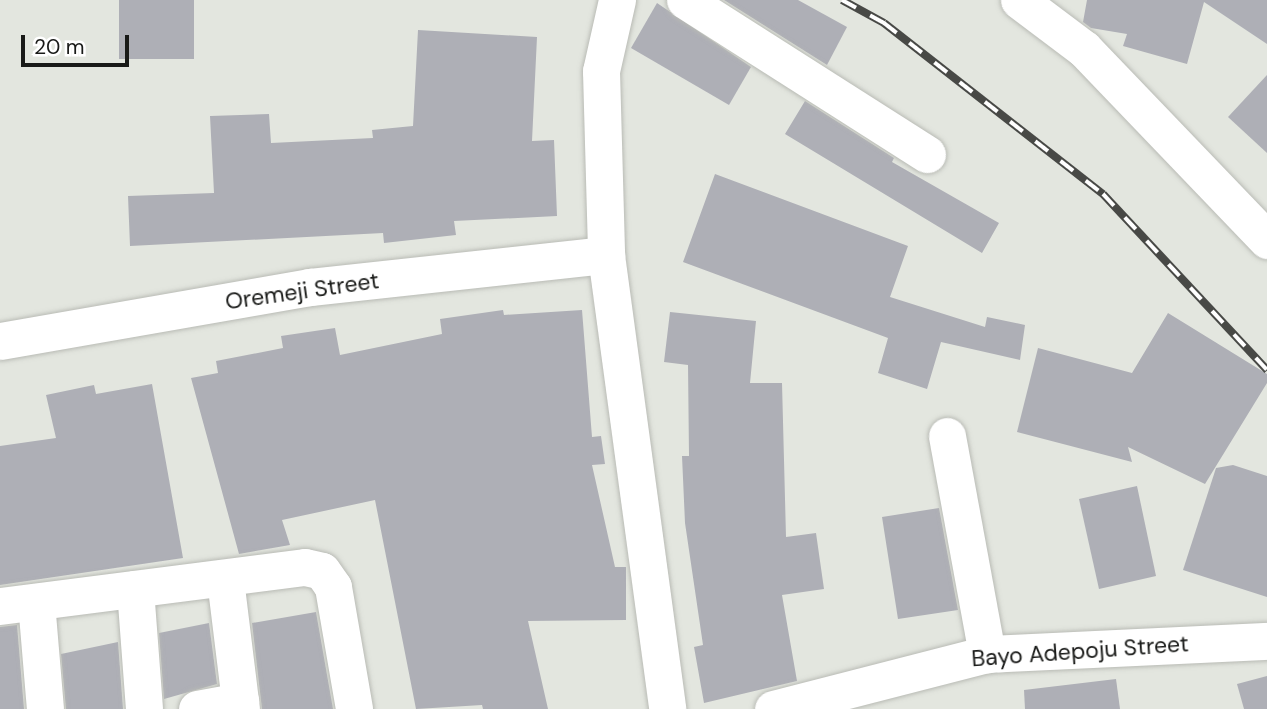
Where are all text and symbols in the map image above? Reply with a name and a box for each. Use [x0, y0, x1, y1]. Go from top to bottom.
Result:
scale bar [24, 21, 133, 65]
text: 20 m [34, 33, 85, 61]
street label: Oremeji Street [223, 267, 381, 315]
street label: Bayo Adepoju Street [970, 630, 1190, 672]

